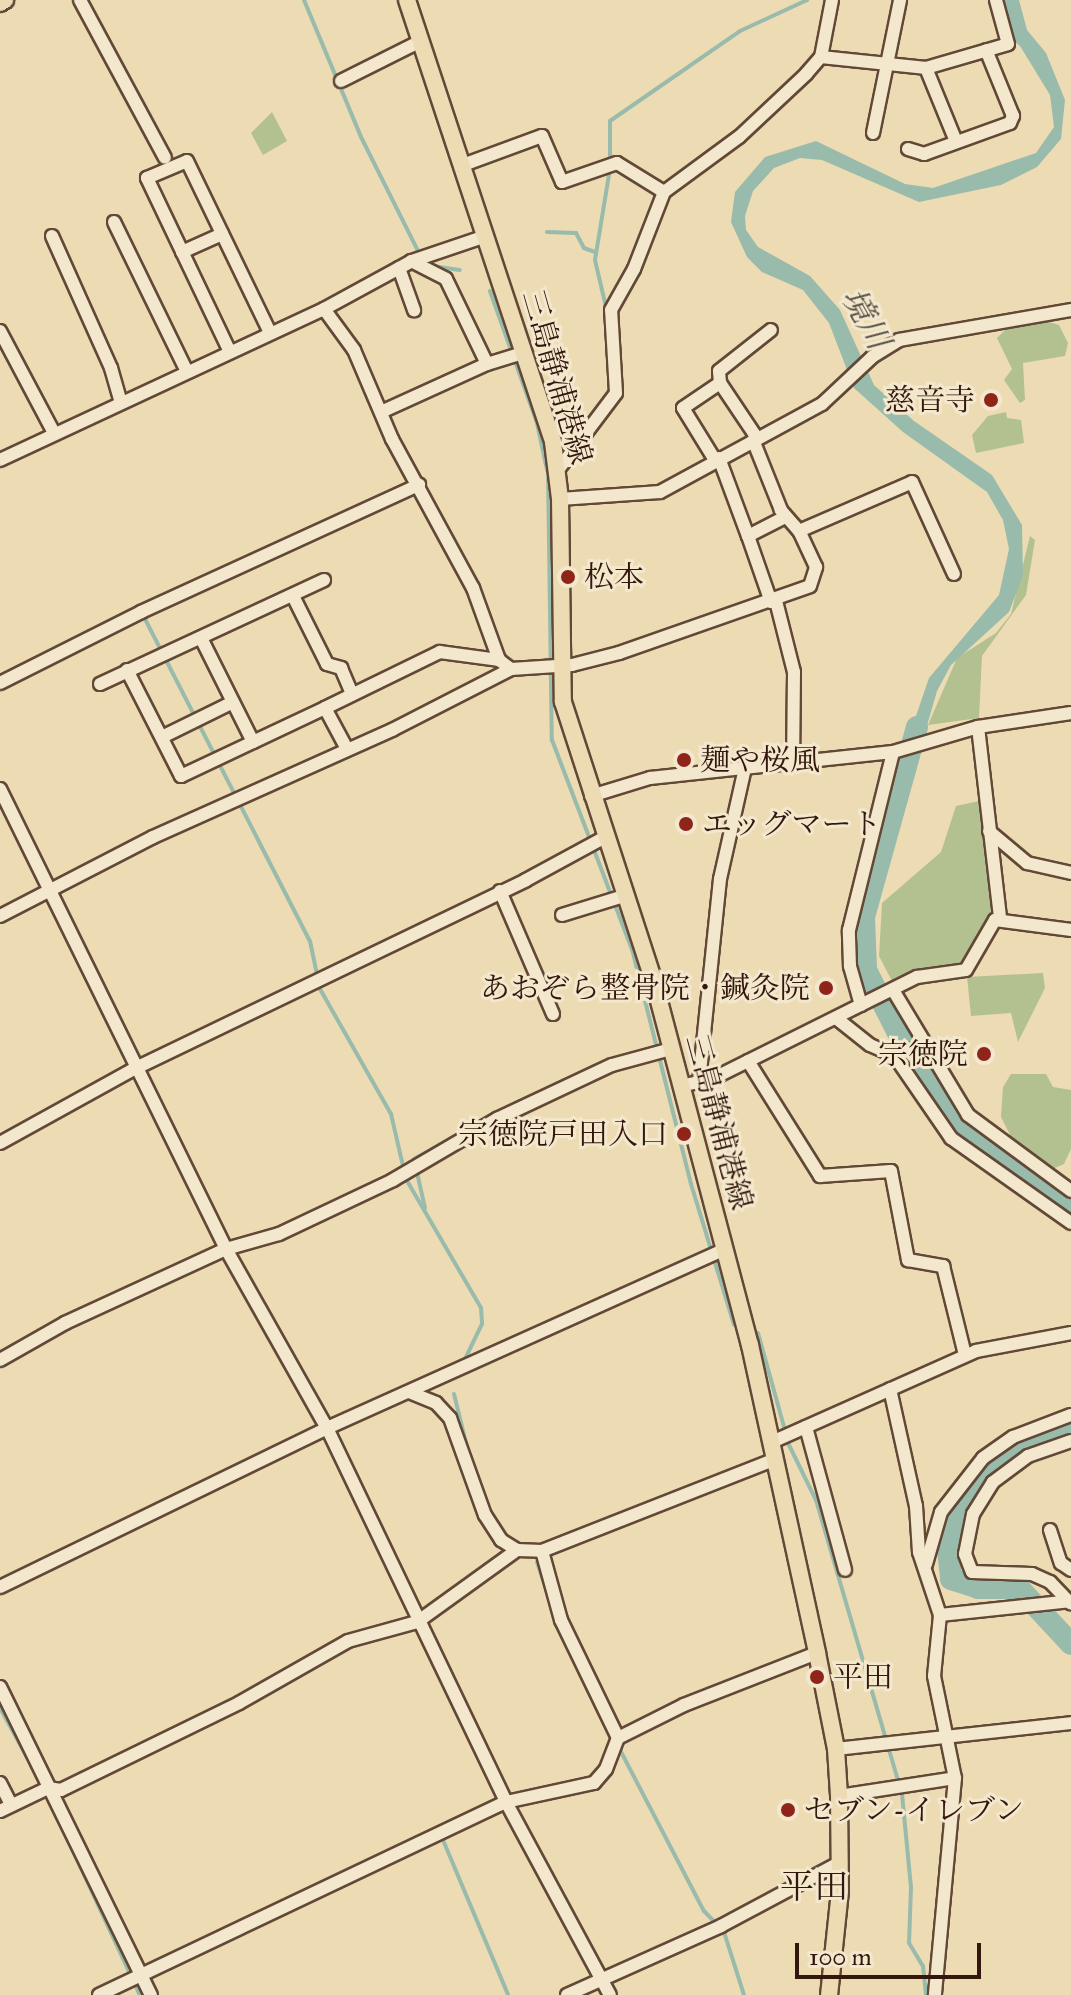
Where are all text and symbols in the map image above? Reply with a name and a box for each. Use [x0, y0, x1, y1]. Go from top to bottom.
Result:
water label: 境川 [833, 282, 897, 356]
street label: 三島静浦港線 [515, 286, 599, 468]
place label: 慈音寺 [885, 382, 975, 418]
marker: 慈音寺 [982, 391, 1000, 409]
place label: 松本 [584, 559, 644, 595]
marker: 松本 [559, 568, 577, 586]
place label: 麺や桜風 [700, 742, 820, 778]
marker: 麺や桜風 [675, 751, 693, 769]
place label: エッグマート [702, 806, 882, 842]
marker: エッグマート [677, 815, 695, 833]
place label: あおぞら整骨院・鍼灸院 [480, 970, 810, 1006]
marker: あおぞら整骨院・鍼灸院 [817, 979, 835, 997]
street label: 三島静浦港線 [678, 1030, 760, 1214]
place label: 宗徳院 [878, 1036, 968, 1072]
marker: 宗徳院 [975, 1045, 993, 1063]
place label: 宗徳院戸田入口 [458, 1116, 668, 1152]
marker: 宗徳院戸田入口 [675, 1125, 693, 1143]
place label: 平田 [833, 1659, 893, 1695]
marker: 平田 [808, 1668, 826, 1686]
place label: セブン-イレブン [804, 1792, 1026, 1828]
marker: セブン-イレブン [779, 1801, 797, 1819]
district label: 平田 [780, 1867, 848, 1907]
scale bar [799, 1927, 985, 1977]
text: 100 m [809, 1942, 872, 1972]

